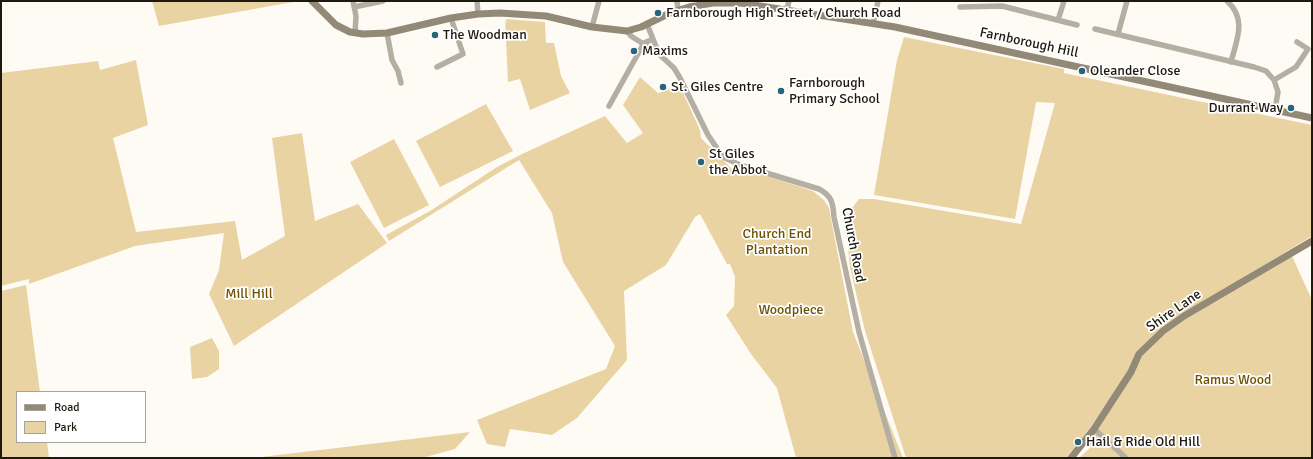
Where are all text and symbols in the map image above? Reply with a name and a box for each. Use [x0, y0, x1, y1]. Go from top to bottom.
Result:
place label: Farnborough High Street / Church Road [666, 5, 901, 21]
marker: Farnborough High Street / Church Road [653, 8, 663, 18]
street label: Farnborough Hill [978, 24, 1080, 62]
place label: The Woodman [443, 27, 527, 43]
marker: The Woodman [430, 30, 440, 40]
place label: Maxims [642, 43, 688, 59]
marker: Maxims [629, 46, 639, 56]
place label: Oleander Close [1090, 63, 1180, 79]
marker: Oleander Close [1077, 66, 1087, 76]
place label: Farnborough Primary School [789, 75, 880, 108]
place label: St. Giles Centre [671, 79, 763, 95]
marker: St. Giles Centre [658, 82, 668, 92]
marker: Farnborough Primary School [776, 86, 786, 96]
place label: Durrant Way [1208, 100, 1283, 116]
marker: Durrant Way [1286, 103, 1296, 113]
place label: St Giles the Abbot [709, 146, 767, 178]
marker: St Giles the Abbot [696, 157, 706, 167]
street label: Church Road [838, 206, 868, 284]
park label: Church End Plantation [743, 226, 811, 258]
park label: Mill Hill [225, 286, 273, 302]
street label: Shire Lane [1143, 286, 1205, 336]
park label: Woodpiece [758, 302, 824, 318]
park label: Ramus Wood [1195, 372, 1271, 388]
legend [16, 391, 146, 443]
text: Road [54, 400, 80, 415]
text: Park [54, 420, 77, 435]
place label: Hail & Ride Old Hill [1086, 434, 1200, 450]
marker: Hail & Ride Old Hill [1073, 437, 1083, 447]

